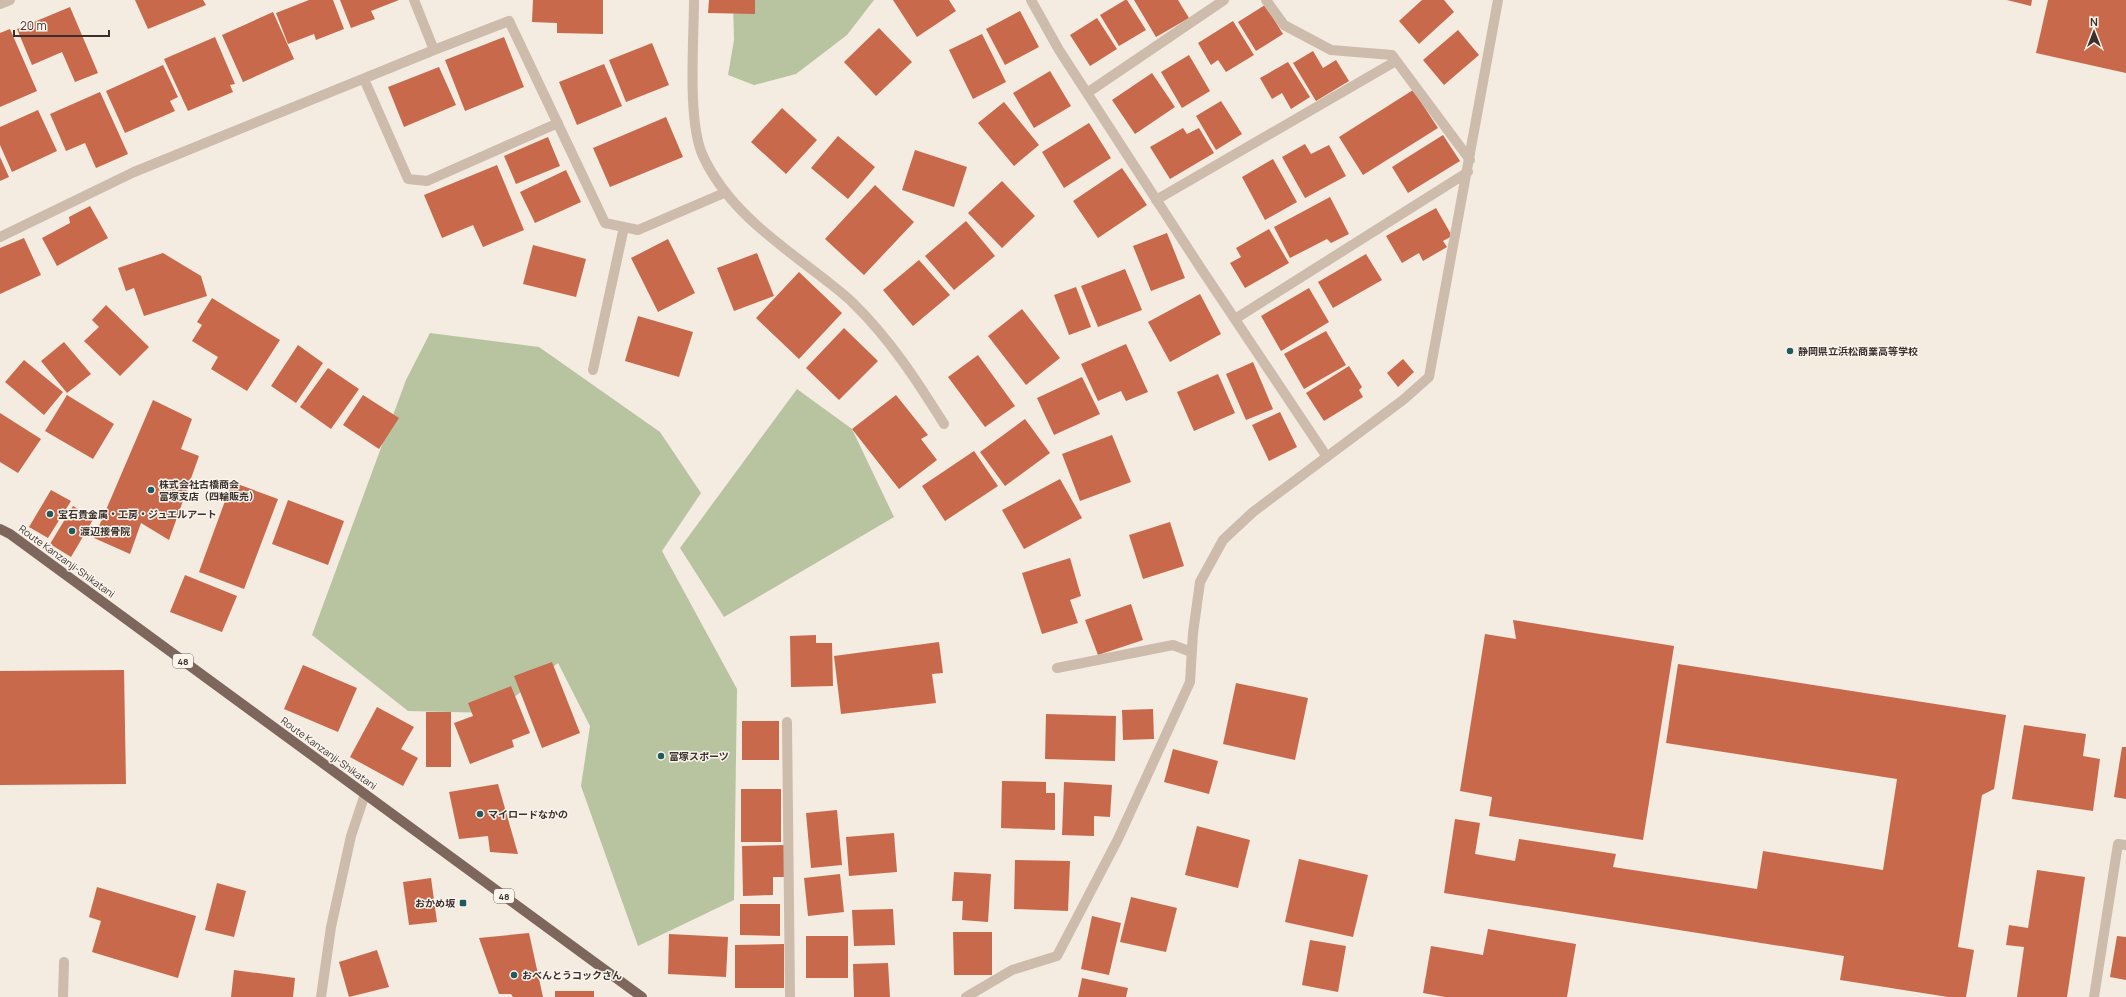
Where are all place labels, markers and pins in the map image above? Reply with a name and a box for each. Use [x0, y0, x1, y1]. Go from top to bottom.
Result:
place label: 静岡県立浜松商業高等学校 [1798, 344, 1918, 358]
marker: 静岡県立浜松商業高等学校 [1785, 346, 1795, 356]
place label: 株式会社古橋商会 富塚支店（四輪販売） [159, 477, 259, 503]
marker: 株式会社古橋商会 富塚支店（四輪販売） [146, 485, 156, 495]
place label: 宝石貴金属・工房・ジュエルアート [58, 507, 217, 521]
marker: 宝石貴金属・工房・ジュエルアート [45, 509, 55, 519]
place label: 渡辺接骨院 [80, 524, 130, 538]
marker: 渡辺接骨院 [67, 526, 77, 536]
place label: 富塚スポーツ [669, 749, 729, 763]
marker: 富塚スポーツ [656, 751, 666, 761]
place label: マイロードなかの [488, 807, 568, 821]
marker: マイロードなかの [475, 809, 485, 819]
place label: おかめ坂 [415, 896, 456, 910]
marker: おかめ坂 [458, 898, 468, 908]
place label: おべんとうコックさん [522, 968, 622, 982]
marker: おべんとうコックさん [509, 970, 519, 980]

